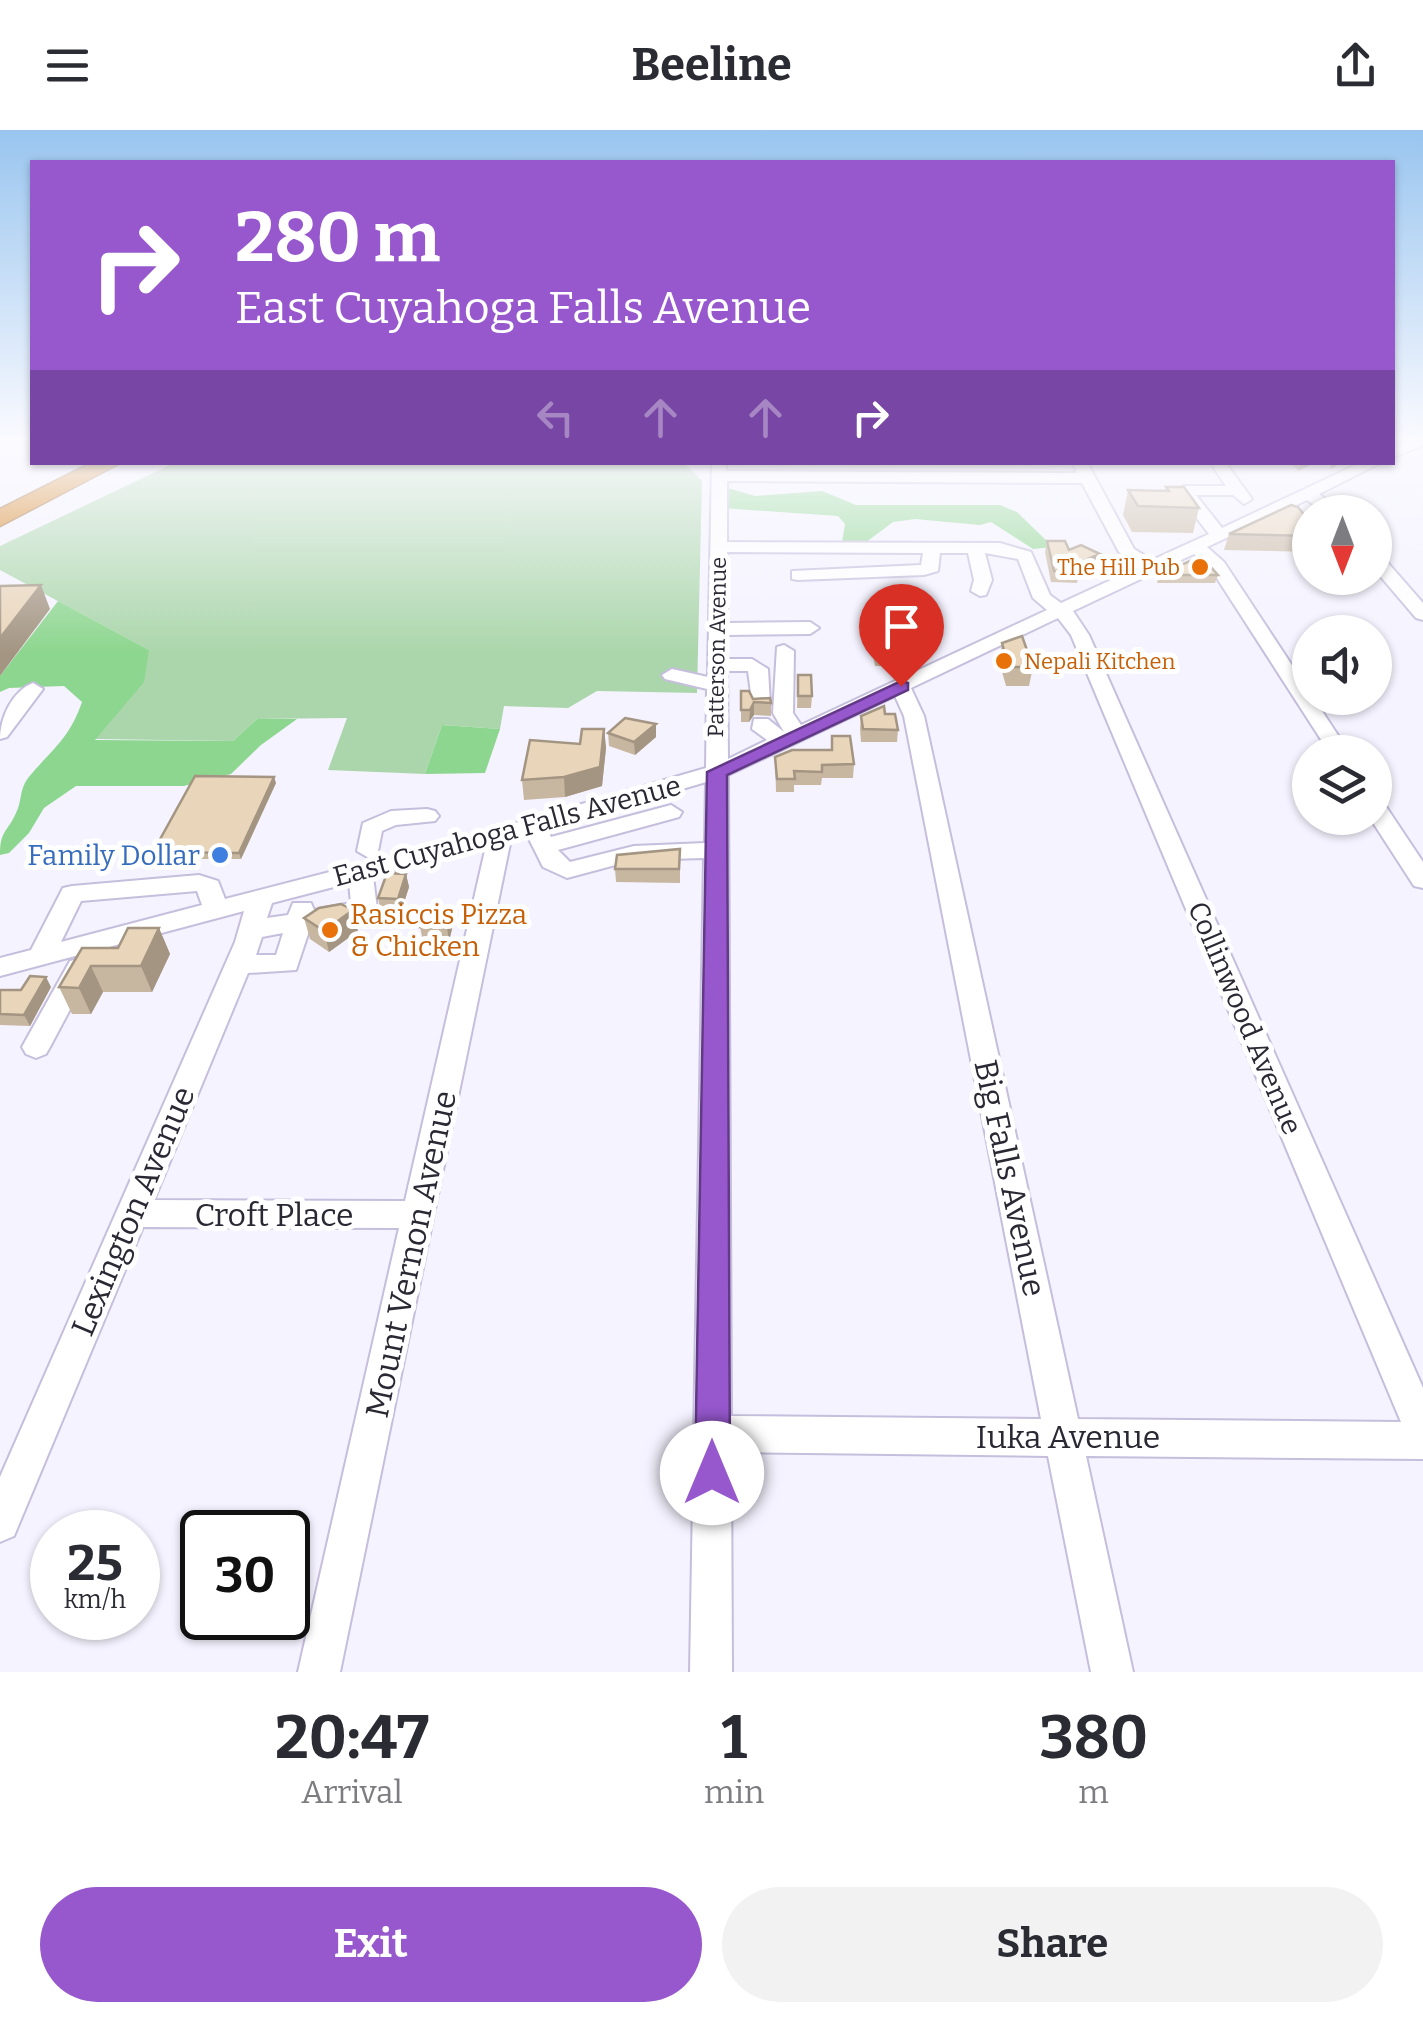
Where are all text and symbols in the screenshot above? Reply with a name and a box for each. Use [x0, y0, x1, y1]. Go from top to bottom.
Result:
icon: menu [40, 38, 95, 93]
text: Beeline [631, 38, 792, 92]
icon: share [1328, 38, 1383, 93]
text: 280 m [235, 196, 440, 280]
icon: right [70, 200, 200, 330]
text: East Cuyahoga Falls Avenue [235, 281, 811, 335]
icon: left [528, 390, 583, 445]
icon: ahead [633, 390, 688, 445]
icon: ahead [738, 390, 793, 445]
icon: right [843, 390, 898, 445]
north arrow [1292, 495, 1392, 595]
map controls [1292, 495, 1392, 835]
place label: The Hill Pub [1057, 554, 1180, 581]
marker: The Hill Pub [1189, 556, 1211, 578]
street label: Patterson Avenue [702, 557, 732, 737]
pin [859, 584, 944, 687]
icon: arrive [874, 599, 929, 654]
button: sound [1292, 615, 1392, 715]
place label: Nepali Kitchen [1024, 648, 1176, 675]
marker: Nepali Kitchen [993, 650, 1015, 672]
button: layers [1292, 735, 1392, 835]
street label: East Cuyahoga Falls Avenue [330, 769, 684, 893]
place label: Family Dollar [27, 839, 200, 872]
marker: Family Dollar [209, 844, 231, 866]
street label: Collinwood Avenue [1181, 897, 1309, 1139]
place label: Rasiccis Pizza & Chicken [350, 898, 527, 963]
marker: Rasiccis Pizza & Chicken [319, 919, 341, 941]
street label: Big Falls Avenue [966, 1056, 1054, 1300]
street label: Lexington Avenue [63, 1081, 203, 1341]
street label: Mount Vernon Avenue [358, 1087, 464, 1421]
street label: Croft Place [194, 1196, 354, 1234]
street label: Iuka Avenue [976, 1418, 1160, 1456]
position arrow [660, 1421, 764, 1525]
speed limit sign: 30 [180, 1510, 310, 1640]
text: 25 [67, 1533, 123, 1593]
text: km/h [64, 1585, 126, 1615]
text: 20:47 [275, 1702, 429, 1774]
text: 1 [721, 1702, 747, 1774]
text: 380 [1039, 1702, 1148, 1774]
text: Arrival [301, 1773, 403, 1811]
text: min [704, 1773, 764, 1811]
text: m [1078, 1773, 1109, 1811]
button: Exit [40, 1887, 702, 2002]
button: Share [722, 1887, 1383, 2002]

